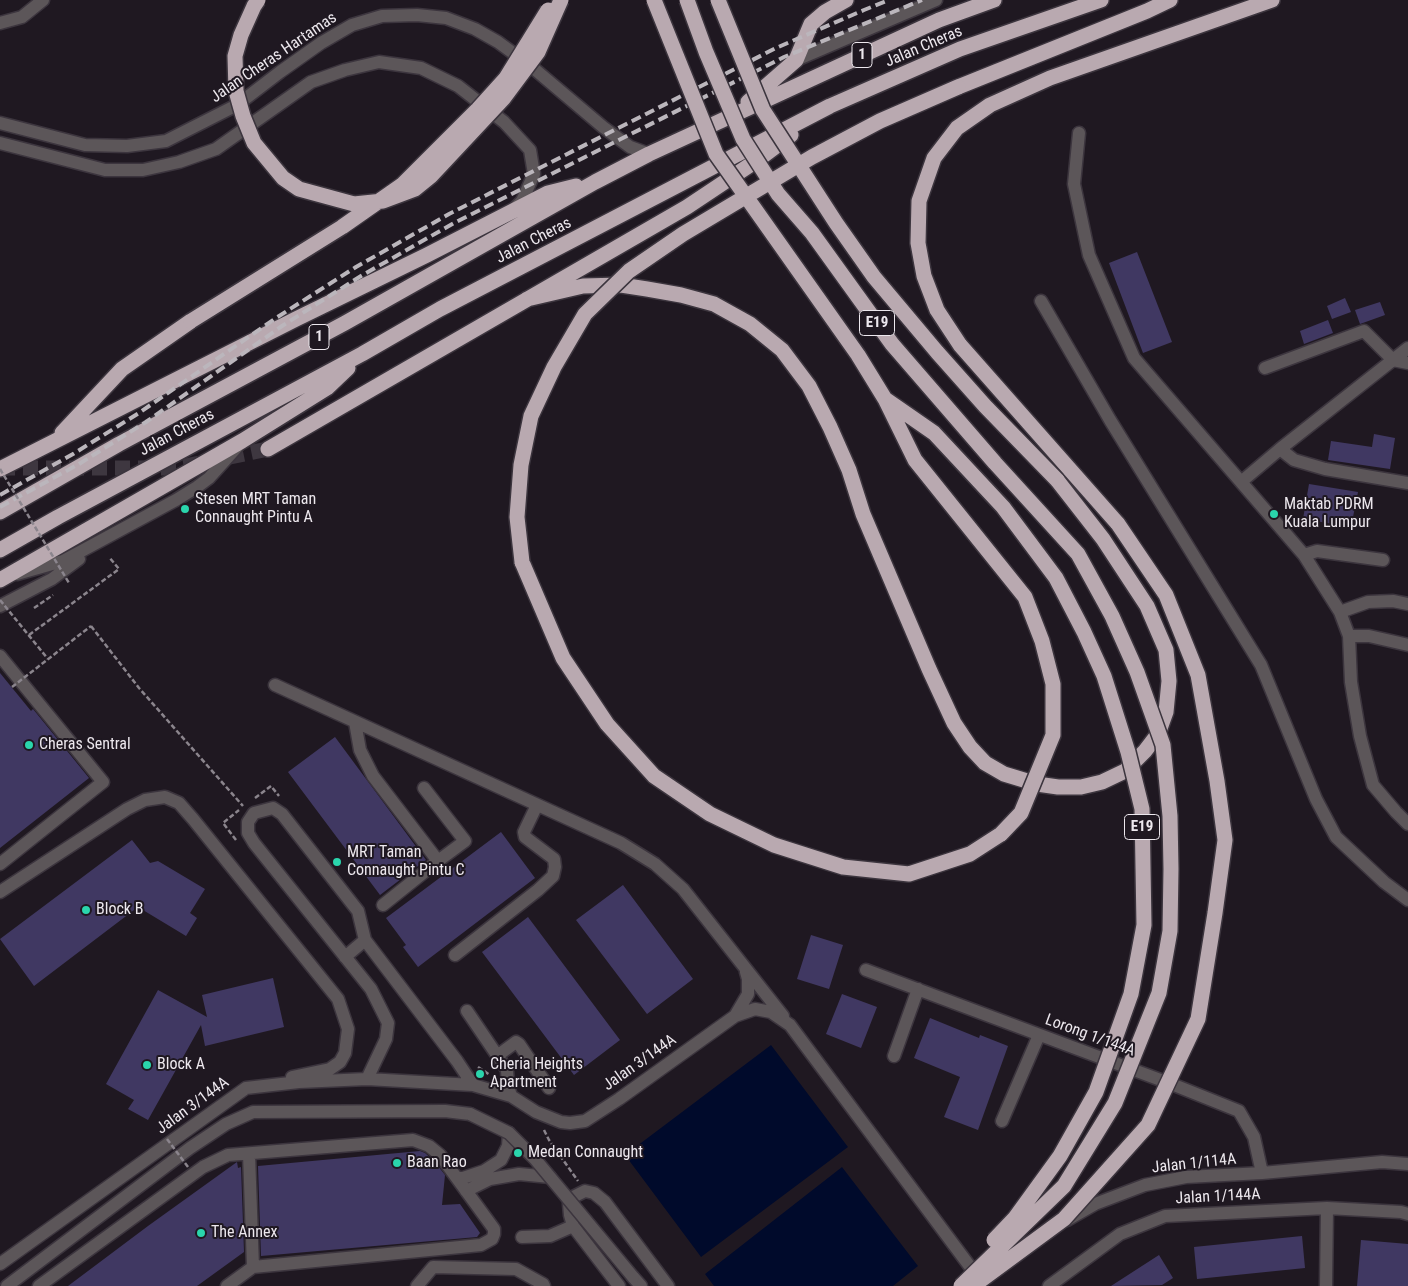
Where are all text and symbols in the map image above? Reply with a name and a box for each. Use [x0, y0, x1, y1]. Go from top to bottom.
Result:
street label: Jalan Cheras Hartamas [207, 9, 341, 107]
street label: Jalan Cheras [883, 22, 965, 72]
road number: 1 [852, 42, 872, 68]
street label: Jalan Cheras [493, 214, 575, 268]
road number: E19 [860, 310, 894, 336]
road number: 1 [309, 324, 329, 350]
street label: Jalan Cheras [136, 405, 218, 461]
place label: Stesen MRT Taman Connaught Pintu A [195, 490, 316, 528]
place label: Maktab PDRM Kuala Lumpur [1284, 495, 1374, 533]
marker: Stesen MRT Taman Connaught Pintu A [179, 503, 191, 515]
marker: Maktab PDRM Kuala Lumpur [1268, 508, 1280, 520]
place label: Cheras Sentral [39, 735, 131, 755]
marker: Cheras Sentral [23, 739, 35, 751]
road number: E19 [1124, 814, 1160, 840]
place label: MRT Taman Connaught Pintu C [347, 843, 465, 881]
marker: MRT Taman Connaught Pintu C [331, 856, 343, 868]
place label: Block B [96, 900, 143, 920]
marker: Block B [80, 904, 92, 916]
street label: Lorong 1/144A [1042, 1011, 1138, 1061]
street label: Jalan 3/144A [600, 1031, 680, 1095]
place label: Block A [157, 1055, 205, 1075]
place label: Cheria Heights Apartment [490, 1055, 583, 1093]
marker: Block A [141, 1059, 153, 1071]
marker: Cheria Heights Apartment [474, 1068, 486, 1080]
street label: Jalan 3/144A [153, 1073, 233, 1139]
place label: Medan Connaught [528, 1143, 643, 1163]
marker: Medan Connaught [512, 1147, 524, 1159]
street label: Jalan 1/114A [1151, 1150, 1237, 1178]
place label: Baan Rao [407, 1153, 467, 1173]
marker: Baan Rao [391, 1157, 403, 1169]
street label: Jalan 1/144A [1175, 1185, 1261, 1209]
place label: The Annex [211, 1223, 277, 1243]
marker: The Annex [195, 1227, 207, 1239]

